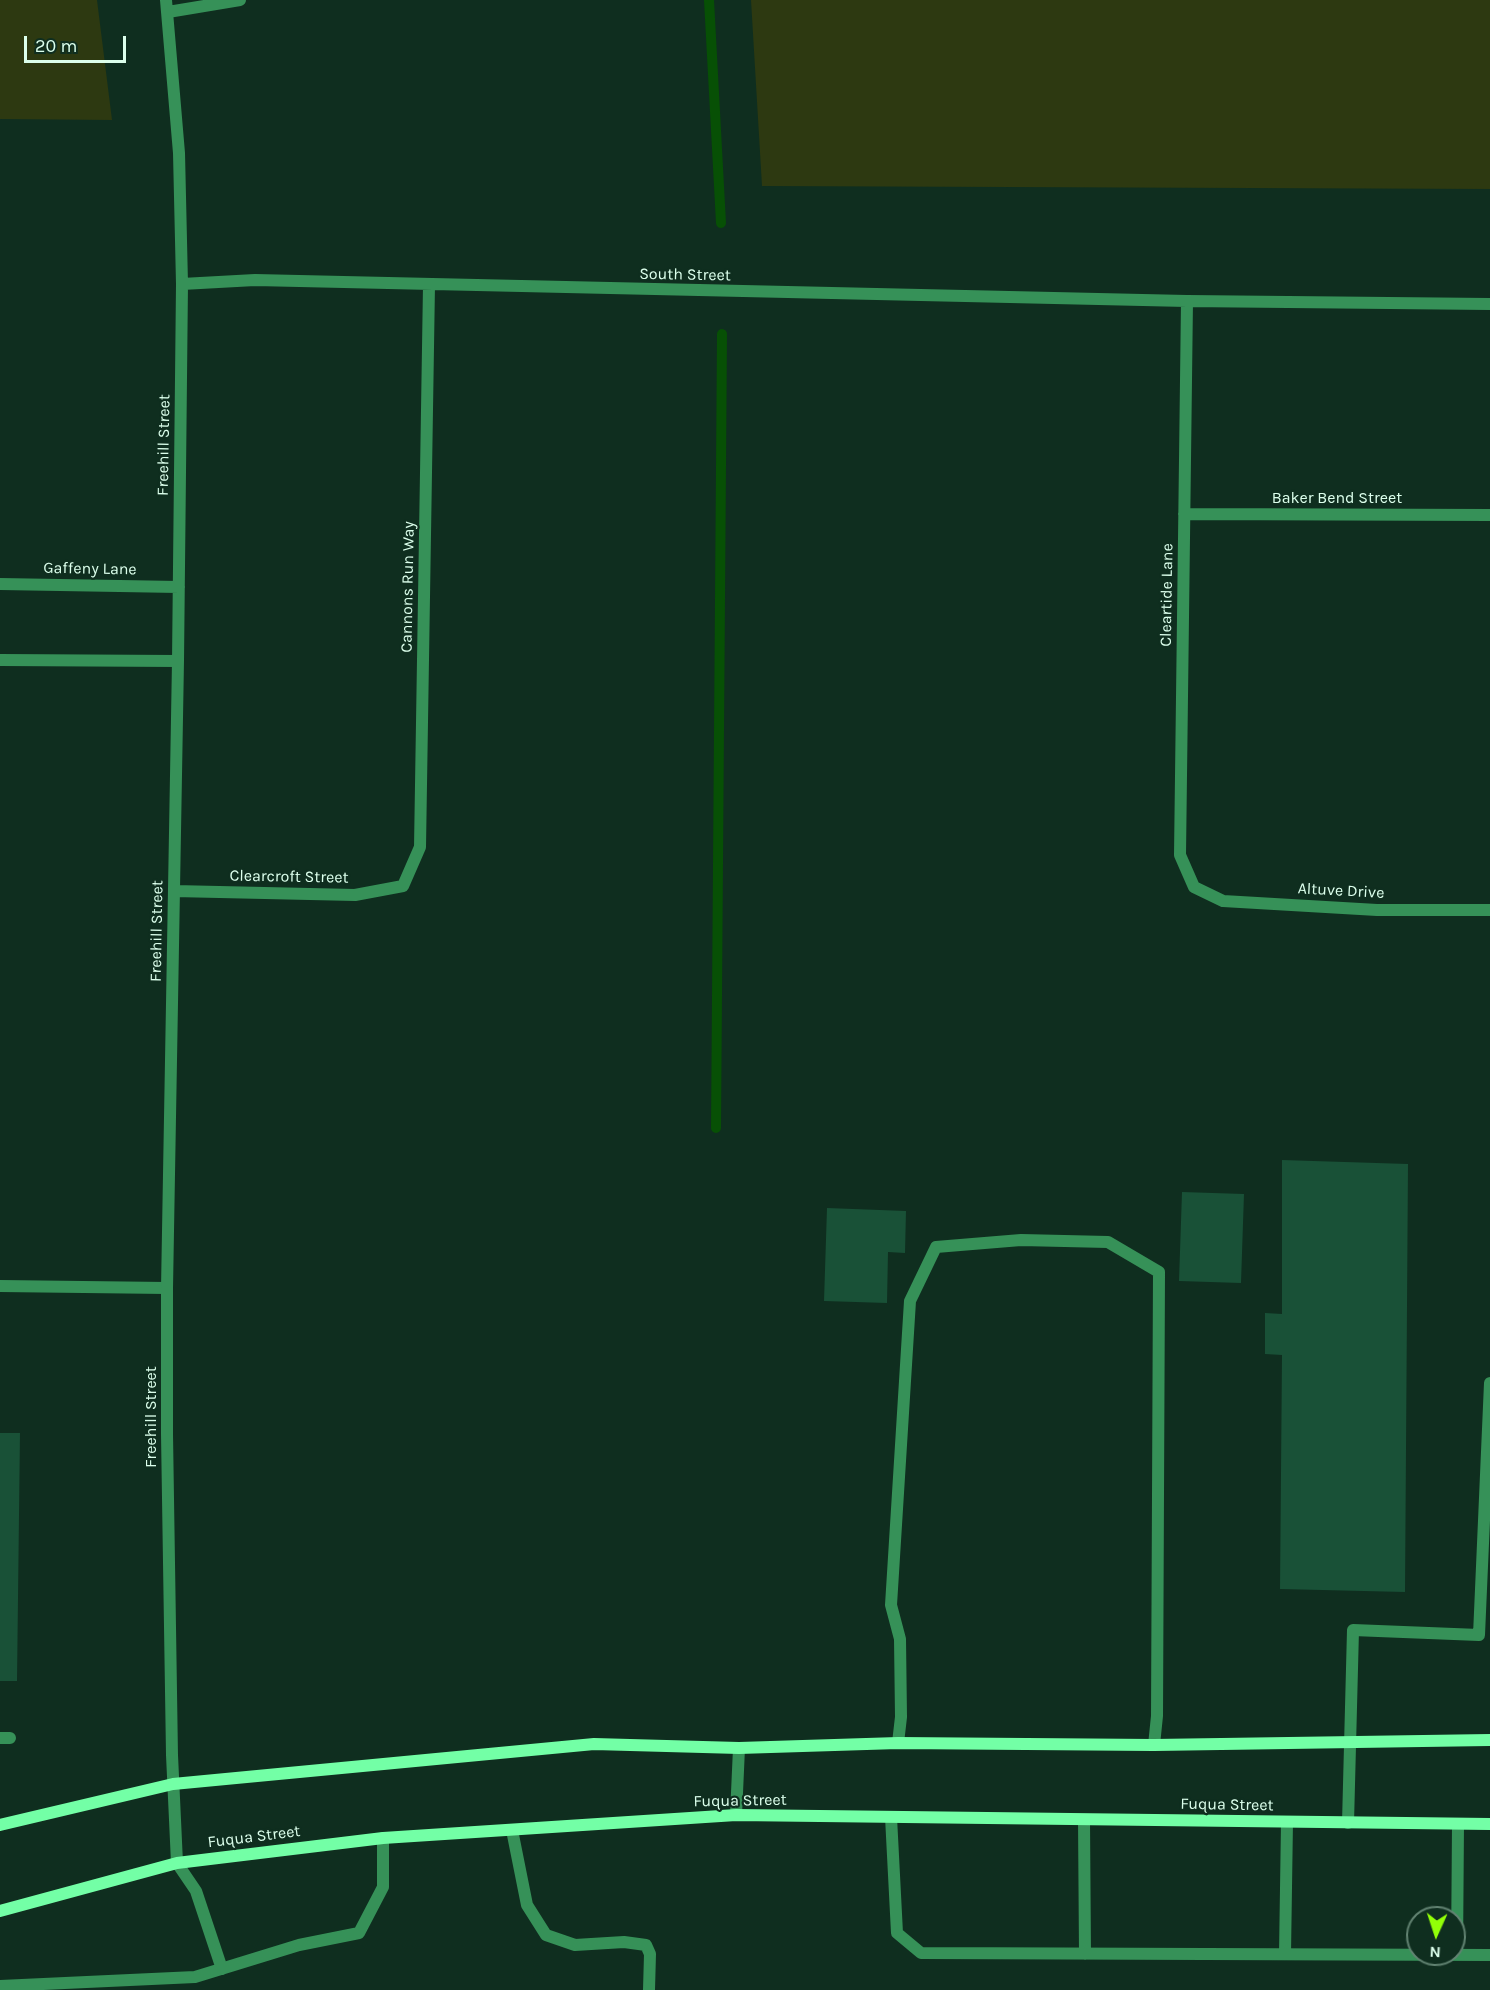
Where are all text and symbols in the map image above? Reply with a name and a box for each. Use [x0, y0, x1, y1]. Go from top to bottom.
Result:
scale bar [27, 24, 129, 62]
text: 20 m [35, 35, 77, 57]
street label: South Street [639, 265, 731, 285]
street label: Freehill Street [154, 394, 174, 496]
street label: Baker Bend Street [1272, 488, 1402, 508]
street label: Cannons Run Way [397, 521, 419, 653]
street label: Cleartide Lane [1156, 543, 1178, 647]
street label: Gaffeny Lane [43, 559, 137, 579]
street label: Clearcroft Street [229, 866, 349, 888]
street label: Altuve Drive [1297, 879, 1385, 903]
street label: Freehill Street [147, 880, 167, 982]
street label: Freehill Street [141, 1366, 161, 1468]
street label: Fuqua Street [693, 1791, 787, 1811]
street label: Fuqua Street [1180, 1795, 1274, 1815]
street label: Fuqua Street [207, 1822, 301, 1852]
north arrow [1406, 1906, 1466, 1966]
text: N [1429, 1943, 1441, 1962]

